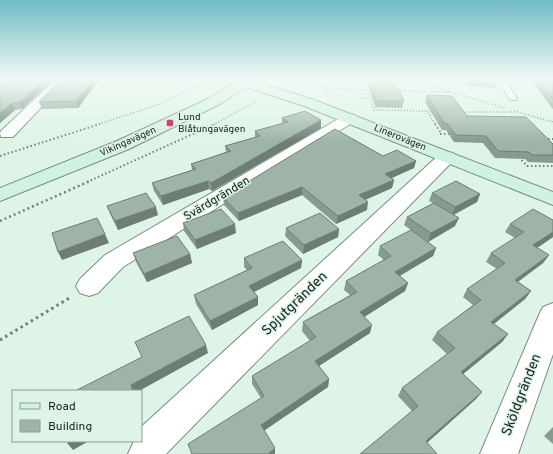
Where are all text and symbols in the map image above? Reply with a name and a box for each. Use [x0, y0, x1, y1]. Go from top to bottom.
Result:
place label: Lund Blåtungavägen [178, 111, 245, 136]
marker: Lund Blåtungavägen [165, 118, 175, 128]
street label: Linerovägen [372, 122, 428, 154]
street label: Vikingavägen [98, 124, 158, 160]
street label: Svärdgränden [181, 173, 253, 225]
street label: Spjutgränden [259, 268, 331, 340]
street label: Sköldgränden [499, 351, 545, 439]
legend [12, 390, 142, 442]
text: Road [48, 399, 76, 415]
text: Building [48, 419, 92, 435]

